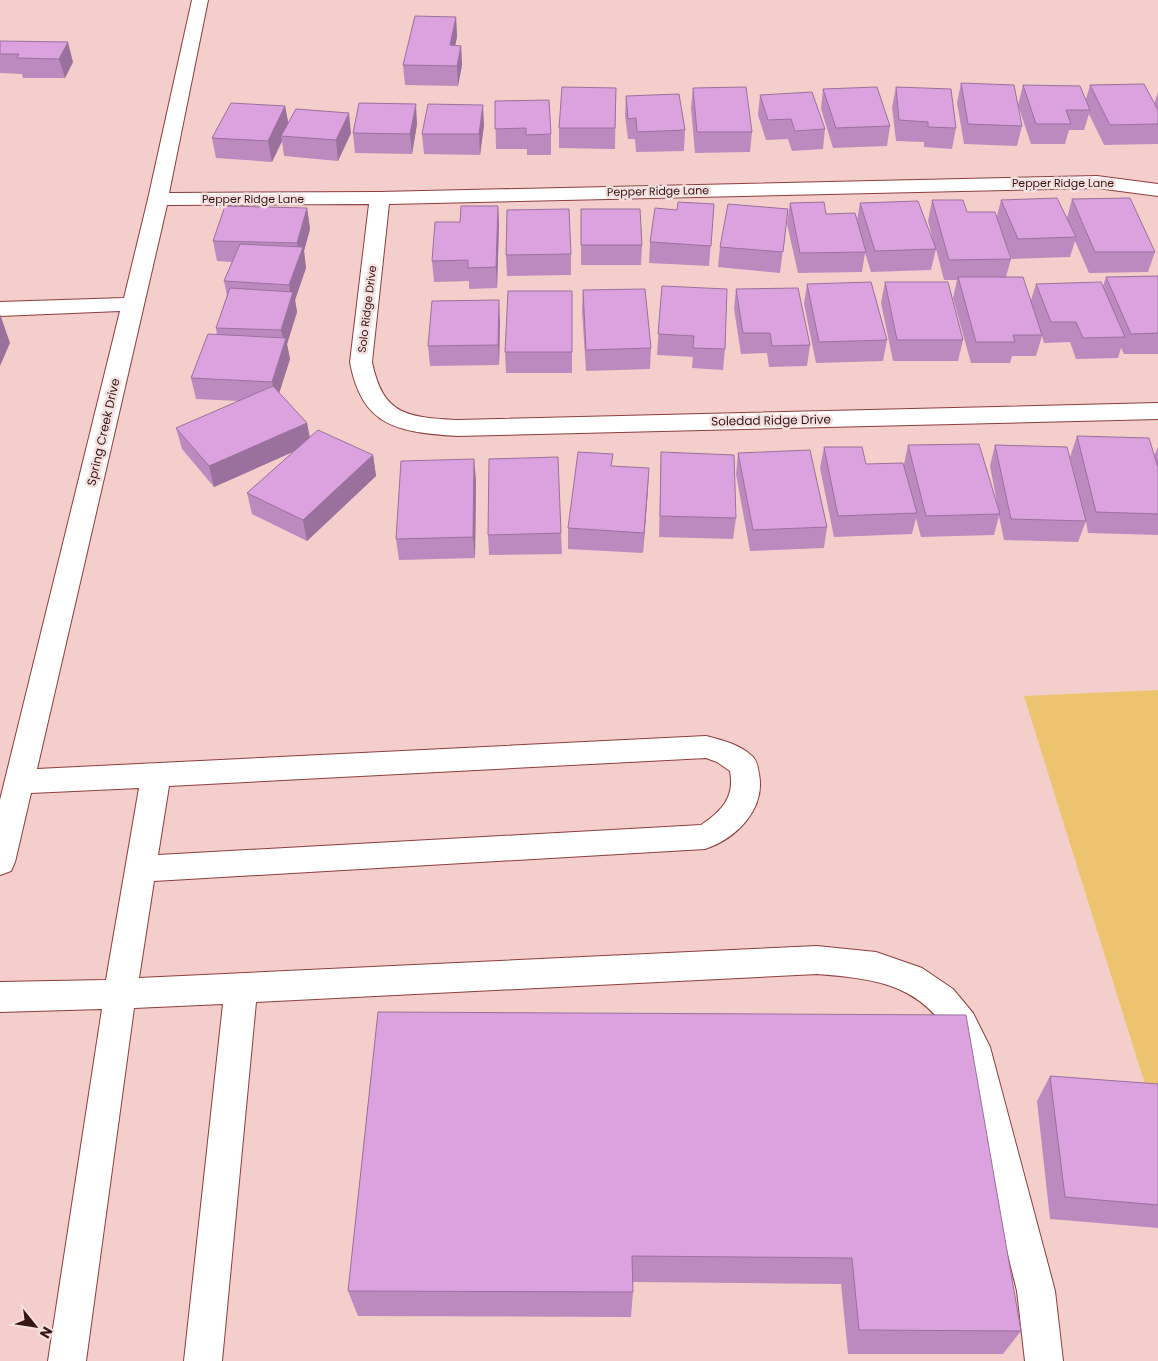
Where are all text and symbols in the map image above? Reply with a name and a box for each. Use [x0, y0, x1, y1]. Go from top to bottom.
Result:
street label: Pepper Ridge Lane [1012, 175, 1114, 191]
street label: Pepper Ridge Lane [607, 182, 709, 200]
street label: Pepper Ridge Lane [202, 191, 304, 207]
street label: Solo Ridge Drive [354, 264, 380, 354]
street label: Spring Creek Drive [82, 377, 124, 487]
street label: Soledad Ridge Drive [711, 410, 831, 430]
north arrow [10, 1301, 60, 1351]
text: N [35, 1323, 58, 1342]

